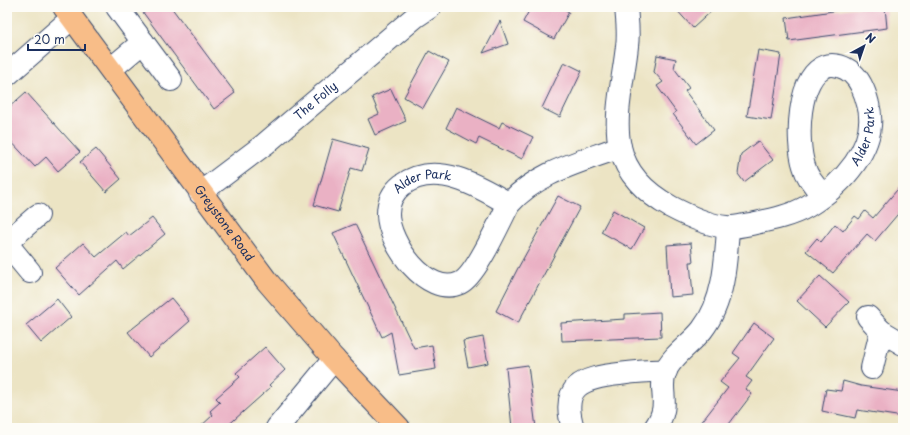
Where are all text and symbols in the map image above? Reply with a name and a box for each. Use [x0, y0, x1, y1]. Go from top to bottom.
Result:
scale bar [28, 26, 85, 52]
north arrow [844, 26, 884, 66]
text: N [862, 29, 880, 47]
text: 20 m [34, 30, 65, 48]
street label: The Folly [290, 76, 341, 124]
street label: Alder Park [846, 106, 878, 169]
street label: Alder Park [388, 165, 453, 197]
street label: Greystone Road [190, 181, 259, 265]

